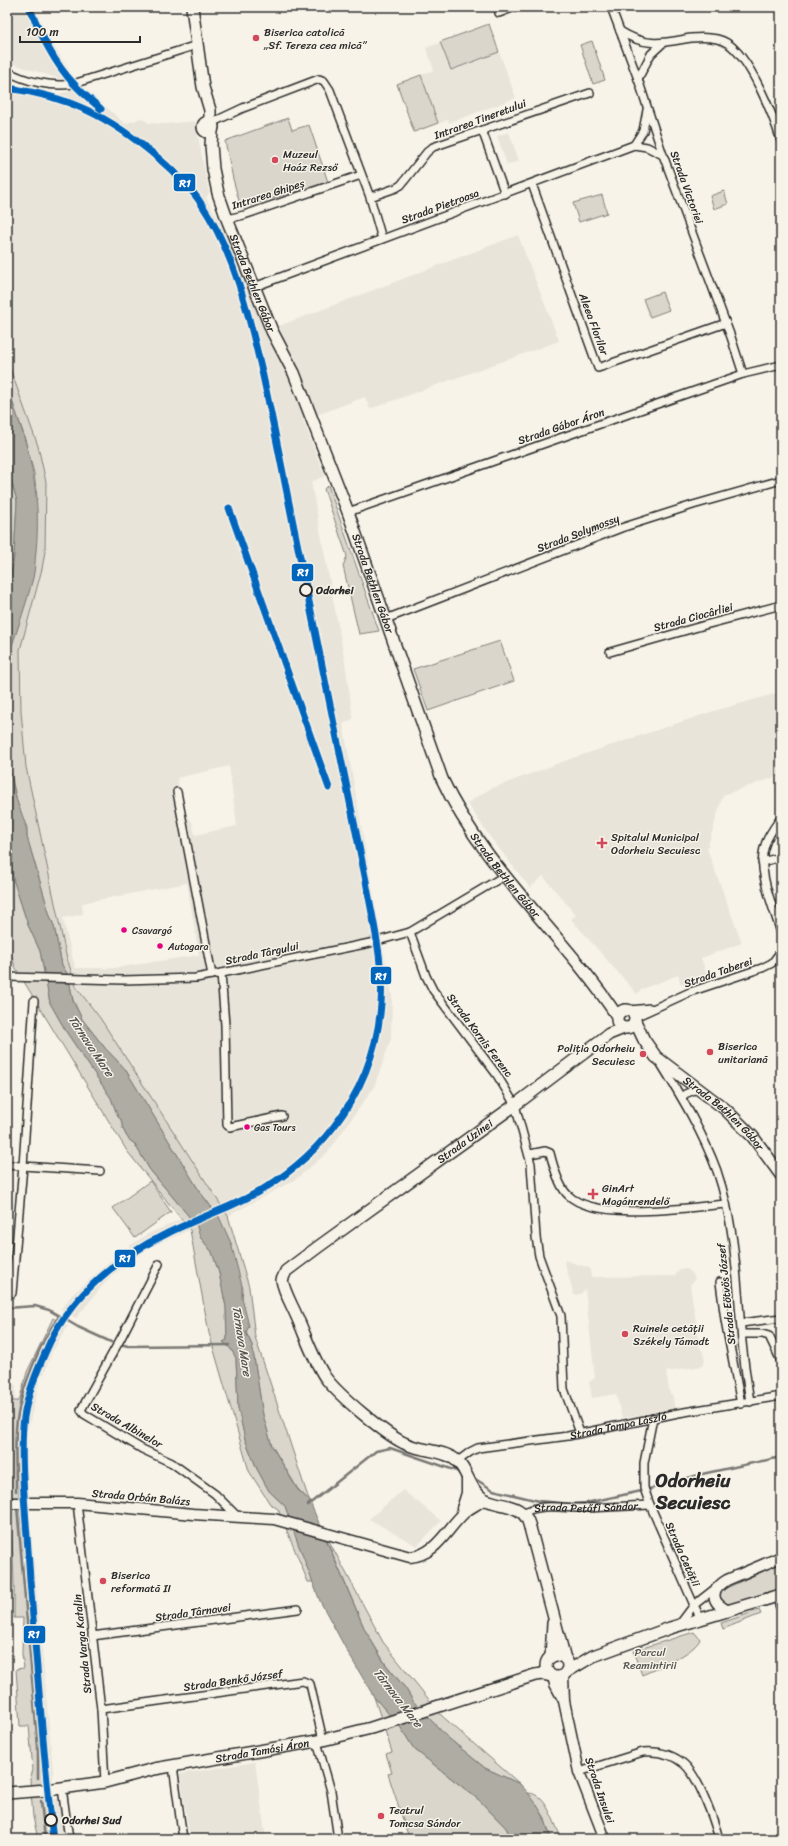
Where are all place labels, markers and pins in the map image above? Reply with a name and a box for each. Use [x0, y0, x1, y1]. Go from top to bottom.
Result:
place label: Biserica catolică „Sf. Tereza cea mică” [263, 23, 368, 55]
marker: Biserica catolică „Sf. Tereza cea mică” [251, 33, 261, 43]
place label: Muzeul Haáz Rezső [283, 145, 339, 177]
marker: Muzeul Haáz Rezső [270, 155, 280, 165]
place label: Odorhei [315, 581, 354, 600]
marker: Odorhei [299, 583, 313, 597]
place label: Spitalul Municipal Odorheiu Secuiesc [611, 828, 701, 860]
marker: Spitalul Municipal Odorheiu Secuiesc [596, 837, 608, 849]
place label: Csavargó [132, 922, 173, 940]
marker: Csavargó [119, 925, 129, 935]
place label: Autogara [167, 938, 209, 956]
marker: Autogara [155, 941, 165, 951]
place label: Biserica unitariană [718, 1037, 768, 1069]
place label: Poliția Odorheiu Secuiesc [557, 1039, 636, 1071]
marker: Biserica unitariană [705, 1047, 715, 1057]
marker: Poliția Odorheiu Secuiesc [638, 1049, 648, 1059]
place label: Gas Tours [254, 1119, 296, 1137]
marker: Gas Tours [242, 1122, 252, 1132]
place label: GinArt Magánrendelő [602, 1179, 671, 1211]
marker: GinArt Magánrendelő [587, 1188, 599, 1200]
place label: Ruinele cetății Székely Támadt [633, 1319, 709, 1351]
marker: Ruinele cetății Székely Támadt [620, 1329, 630, 1339]
place label: Biserica reformată II [111, 1566, 172, 1598]
marker: Biserica reformată II [98, 1576, 108, 1586]
place label: Teatrul Tomcsa Sándor [389, 1801, 461, 1833]
place label: Odorhei Sud [61, 1811, 122, 1830]
marker: Teatrul Tomcsa Sándor [376, 1811, 386, 1821]
marker: Odorhei Sud [44, 1813, 58, 1827]

